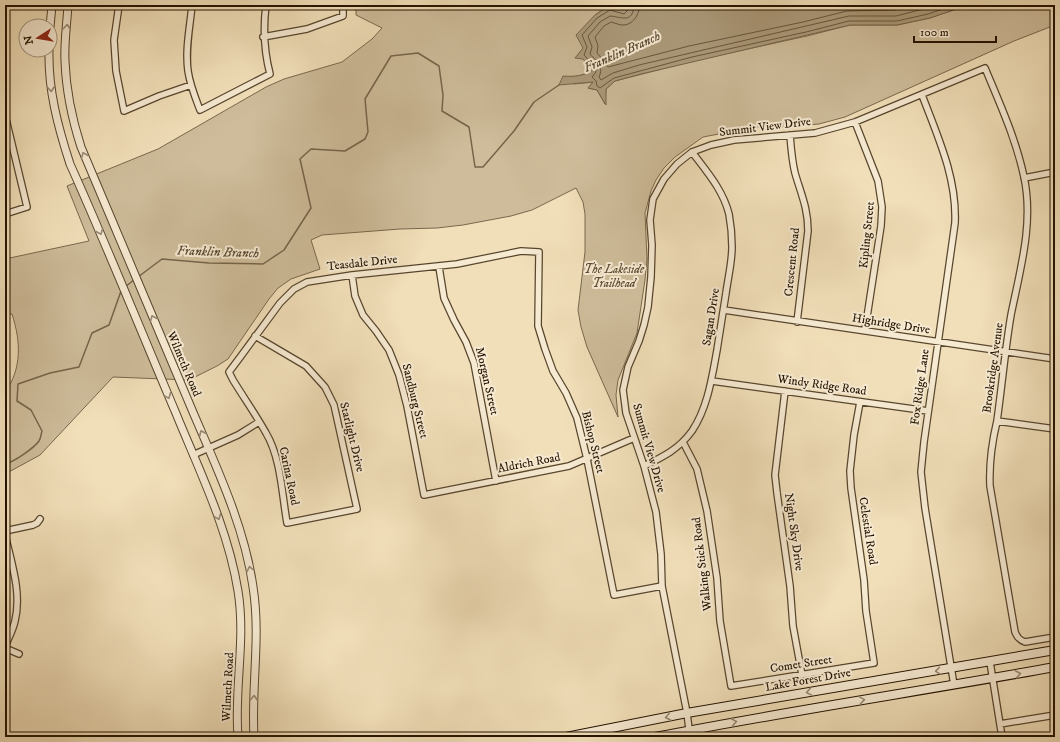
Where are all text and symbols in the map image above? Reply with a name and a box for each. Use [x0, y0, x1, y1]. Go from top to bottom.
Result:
north arrow [18, 18, 58, 58]
scale bar [914, 18, 996, 44]
one-way arrow [62, 24, 71, 30]
text: 100 m [920, 25, 949, 40]
water label: Franklin Branch [581, 28, 663, 76]
text: N [21, 34, 37, 46]
one-way arrow [46, 86, 55, 92]
street label: Summit View Drive [718, 114, 812, 140]
one-way arrow [81, 151, 89, 158]
street label: Kipling Street [856, 201, 878, 269]
street label: Crescent Road [781, 227, 803, 297]
one-way arrow [95, 228, 103, 236]
water label: Franklin Branch [177, 243, 259, 261]
street label: Teasdale Drive [326, 252, 398, 274]
park label: The Lakeside Trailhead [584, 262, 645, 291]
street label: Sagan Drive [699, 287, 723, 347]
street label: Highridge Drive [851, 310, 931, 338]
one-way arrow [150, 315, 158, 322]
street label: Brookridge Avenue [979, 322, 1007, 414]
street label: Wilmeth Road [163, 328, 204, 399]
street label: Morgan Street [472, 346, 502, 417]
street label: Fox Ridge Lane [907, 348, 933, 426]
street label: Sandburg Street [398, 362, 432, 440]
street label: Windy Ridge Road [776, 371, 868, 399]
one-way arrow [164, 393, 172, 400]
street label: Starlight Drive [336, 400, 368, 474]
street label: Summit View Drive [629, 402, 669, 494]
street label: Bishop Street [578, 409, 608, 475]
one-way arrow [199, 430, 207, 438]
street label: Carina Road [275, 445, 303, 507]
street label: Aldrich Road [496, 450, 562, 476]
street label: Night Sky Drive [781, 492, 807, 572]
street label: Celestial Road [855, 496, 881, 566]
one-way arrow [213, 513, 221, 520]
street label: Walking Stick Road [689, 516, 715, 613]
one-way arrow [246, 566, 254, 572]
street label: Wilmeth Road [219, 652, 237, 723]
street label: Comet Street [769, 652, 833, 676]
street label: Lake Forest Drive [764, 665, 852, 695]
one-way arrow [934, 666, 941, 674]
one-way arrow [1015, 670, 1021, 679]
one-way arrow [806, 687, 812, 696]
one-way arrow [249, 695, 258, 701]
one-way arrow [859, 696, 865, 705]
one-way arrow [664, 713, 671, 721]
one-way arrow [731, 718, 737, 727]

